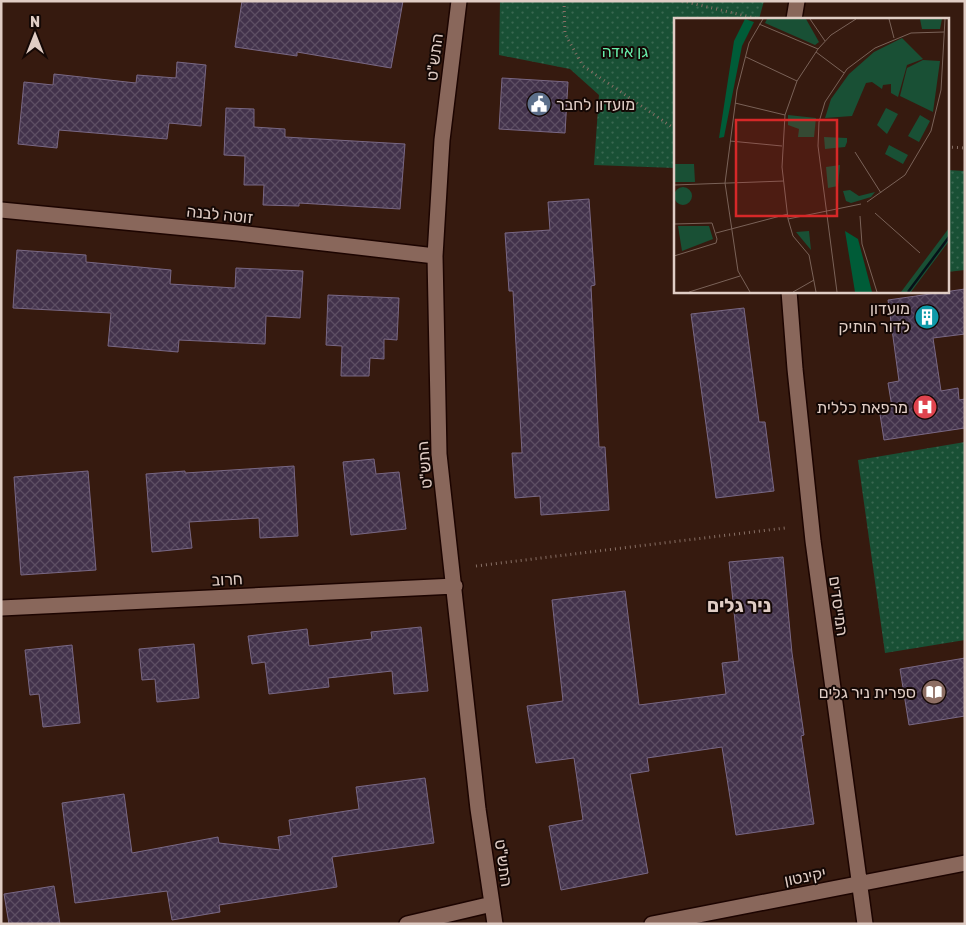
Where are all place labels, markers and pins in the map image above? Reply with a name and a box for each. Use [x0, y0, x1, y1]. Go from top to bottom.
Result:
public building icon: מועדון לחבר [526, 91, 552, 117]
place label: מועדון לחבר [556, 95, 635, 114]
place label: מועדון לדור הותיק [838, 299, 910, 336]
building icon: מועדון לדור הותיק [914, 304, 940, 330]
hospital icon: מרפאת כללית [912, 394, 938, 420]
place label: מרפאת כללית [817, 398, 908, 417]
library icon: ספרית ניר גלים [921, 679, 947, 705]
place label: ספרית ניר גלים [819, 683, 916, 702]

